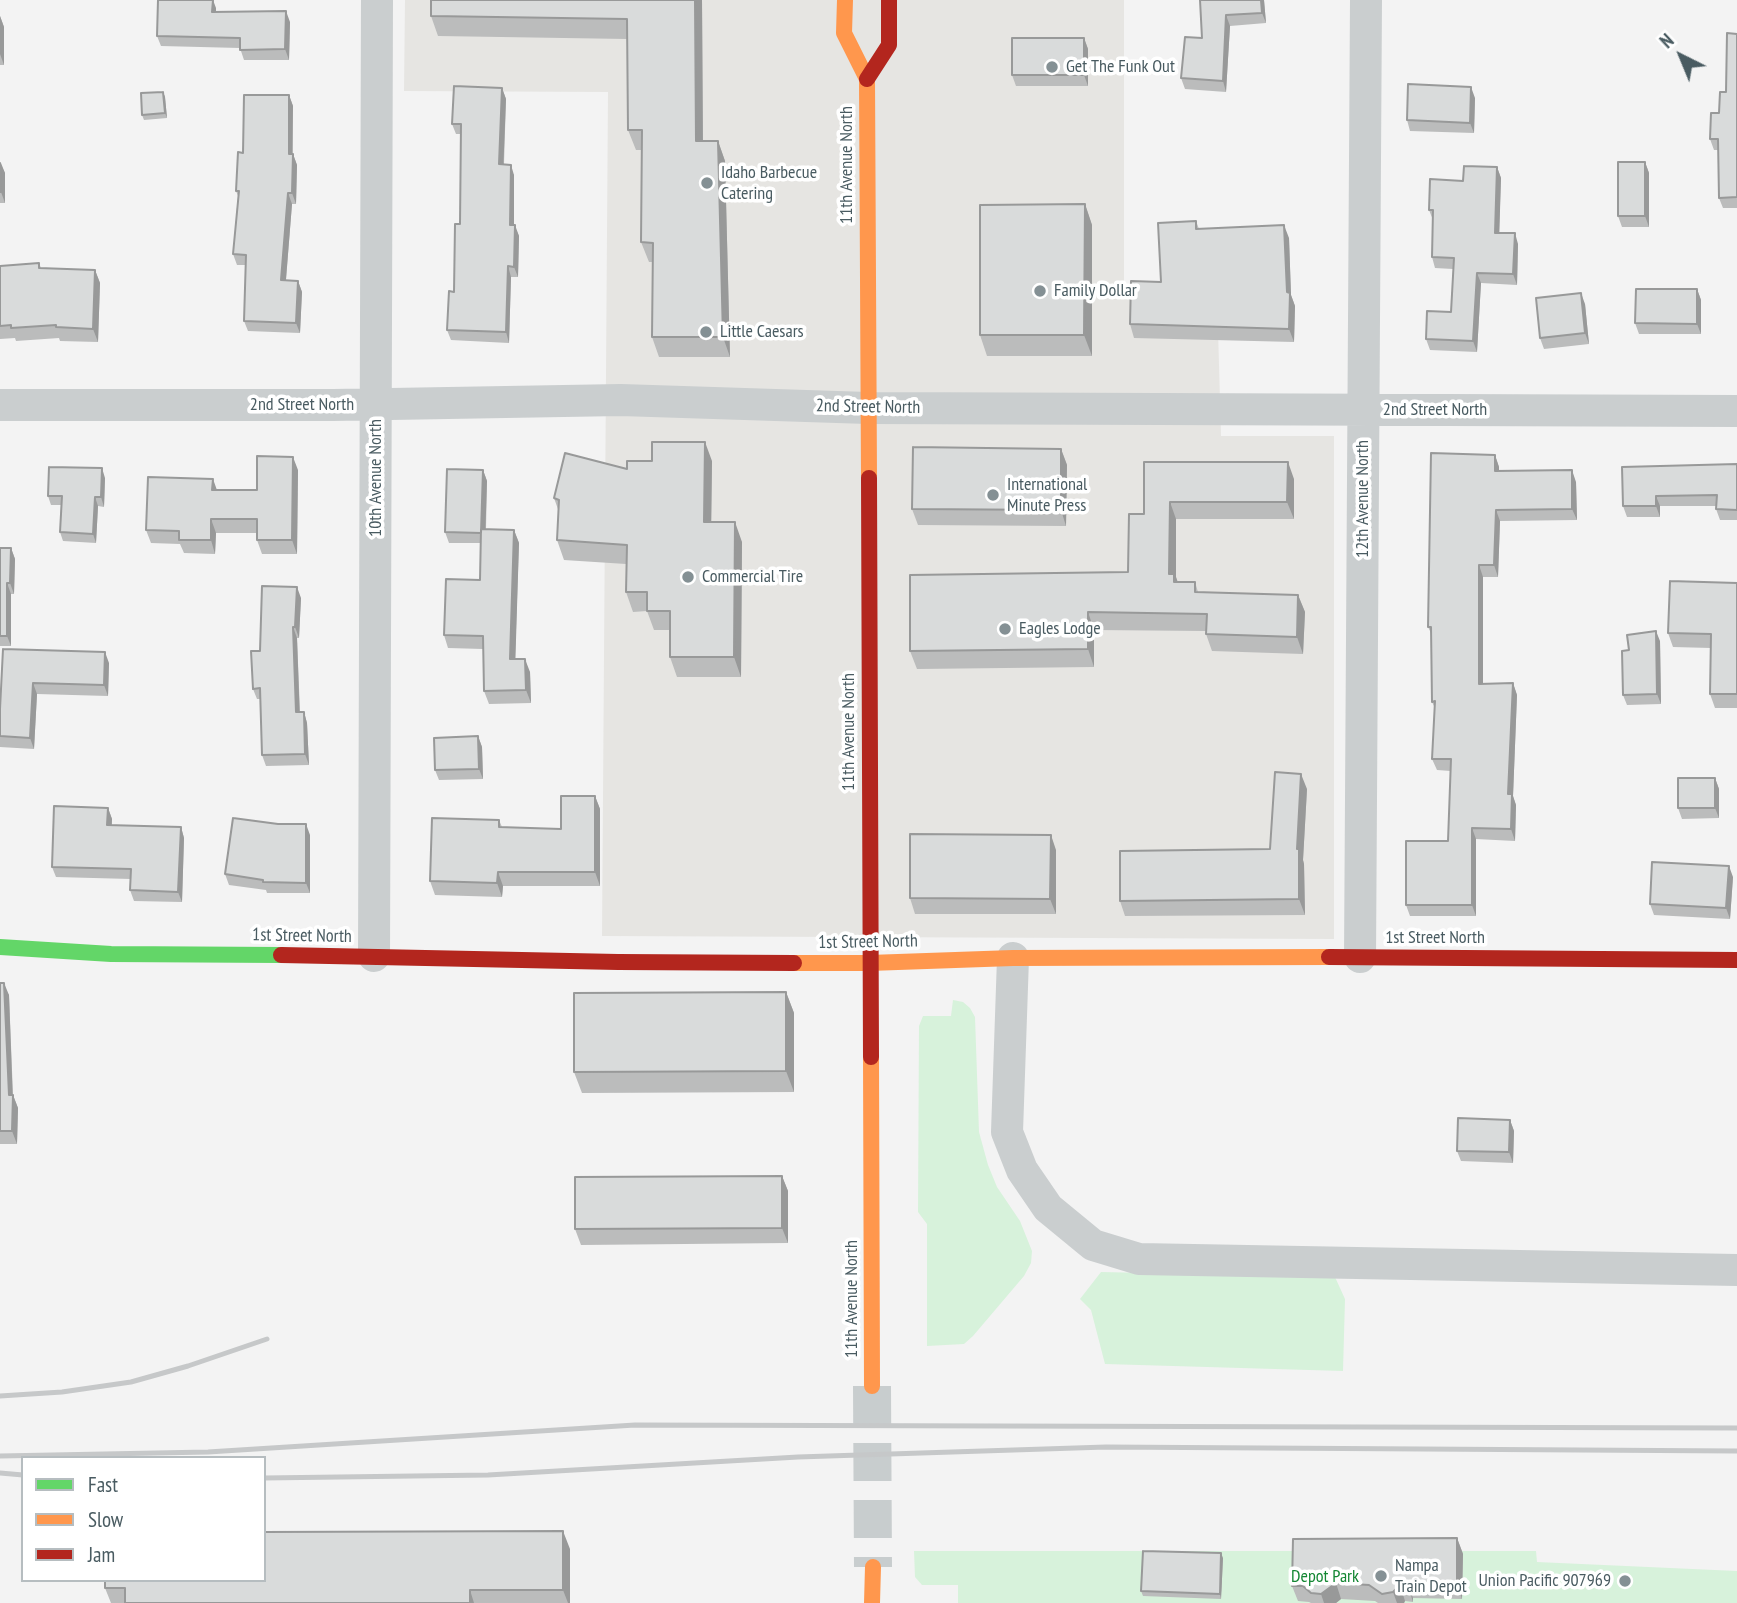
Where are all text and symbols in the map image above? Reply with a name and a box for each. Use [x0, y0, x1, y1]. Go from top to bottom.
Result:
north arrow [1646, 21, 1716, 91]
text: N [1655, 28, 1679, 53]
place label: Get The Funk Out [1066, 56, 1175, 78]
marker: Get The Funk Out [1044, 59, 1060, 75]
street label: 11th Avenue North [836, 106, 858, 224]
place label: Idaho Barbecue Catering [721, 162, 817, 204]
marker: Idaho Barbecue Catering [699, 175, 715, 191]
place label: Family Dollar [1054, 280, 1137, 302]
marker: Family Dollar [1032, 283, 1048, 299]
place label: Little Caesars [720, 321, 804, 343]
marker: Little Caesars [698, 324, 714, 340]
street label: 2nd Street North [250, 394, 354, 416]
street label: 2nd Street North [816, 395, 920, 419]
street label: 2nd Street North [1383, 399, 1487, 421]
street label: 10th Avenue North [365, 419, 387, 537]
street label: 12th Avenue North [1352, 440, 1374, 558]
place label: International Minute Press [1007, 474, 1087, 516]
marker: International Minute Press [985, 487, 1001, 503]
place label: Commercial Tire [702, 566, 803, 588]
marker: Commercial Tire [680, 569, 696, 585]
place label: Eagles Lodge [1019, 618, 1101, 640]
marker: Eagles Lodge [997, 621, 1013, 637]
street label: 11th Avenue North [838, 673, 860, 791]
street label: 1st Street North [252, 924, 352, 948]
street label: 1st Street North [1385, 927, 1485, 949]
street label: 1st Street North [818, 930, 918, 954]
street label: 11th Avenue North [841, 1240, 863, 1358]
legend [21, 1456, 266, 1582]
text: Fast [88, 1471, 118, 1498]
text: Slow [88, 1506, 123, 1533]
text: Jam [88, 1541, 115, 1568]
place label: Nampa Train Depot [1395, 1555, 1467, 1598]
park label: Depot Park [1291, 1566, 1359, 1588]
marker: Nampa Train Depot [1373, 1568, 1389, 1584]
place label: Union Pacific 907969 [1478, 1570, 1611, 1592]
marker: Union Pacific 907969 [1617, 1573, 1633, 1589]

